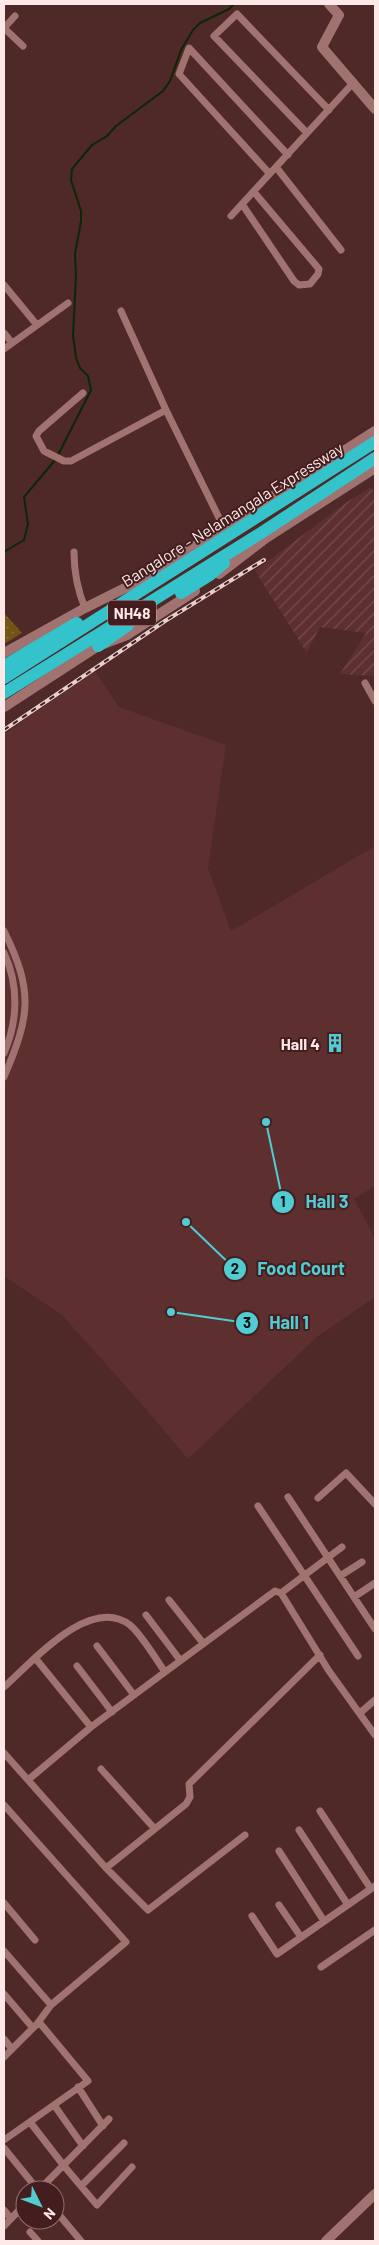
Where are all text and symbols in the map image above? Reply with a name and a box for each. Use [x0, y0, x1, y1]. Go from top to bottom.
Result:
street label: Bangalore - Nelamangala Expressway [118, 437, 347, 590]
road number: NH48 [108, 600, 156, 626]
building icon: Hall 4 [324, 1032, 346, 1054]
place label: Hall 4 [281, 1034, 320, 1053]
callout: Hall 3 [271, 1185, 359, 1218]
text: Hall 3 [306, 1190, 348, 1212]
text: 1 [280, 1192, 286, 1210]
callout: Food Court [222, 1252, 355, 1285]
text: Food Court [257, 1257, 345, 1279]
text: 2 [231, 1259, 239, 1277]
callout: Hall 1 [234, 1306, 319, 1339]
text: Hall 1 [269, 1311, 309, 1333]
text: 3 [243, 1313, 251, 1331]
north arrow [15, 2180, 65, 2230]
text: N [41, 2205, 59, 2223]

